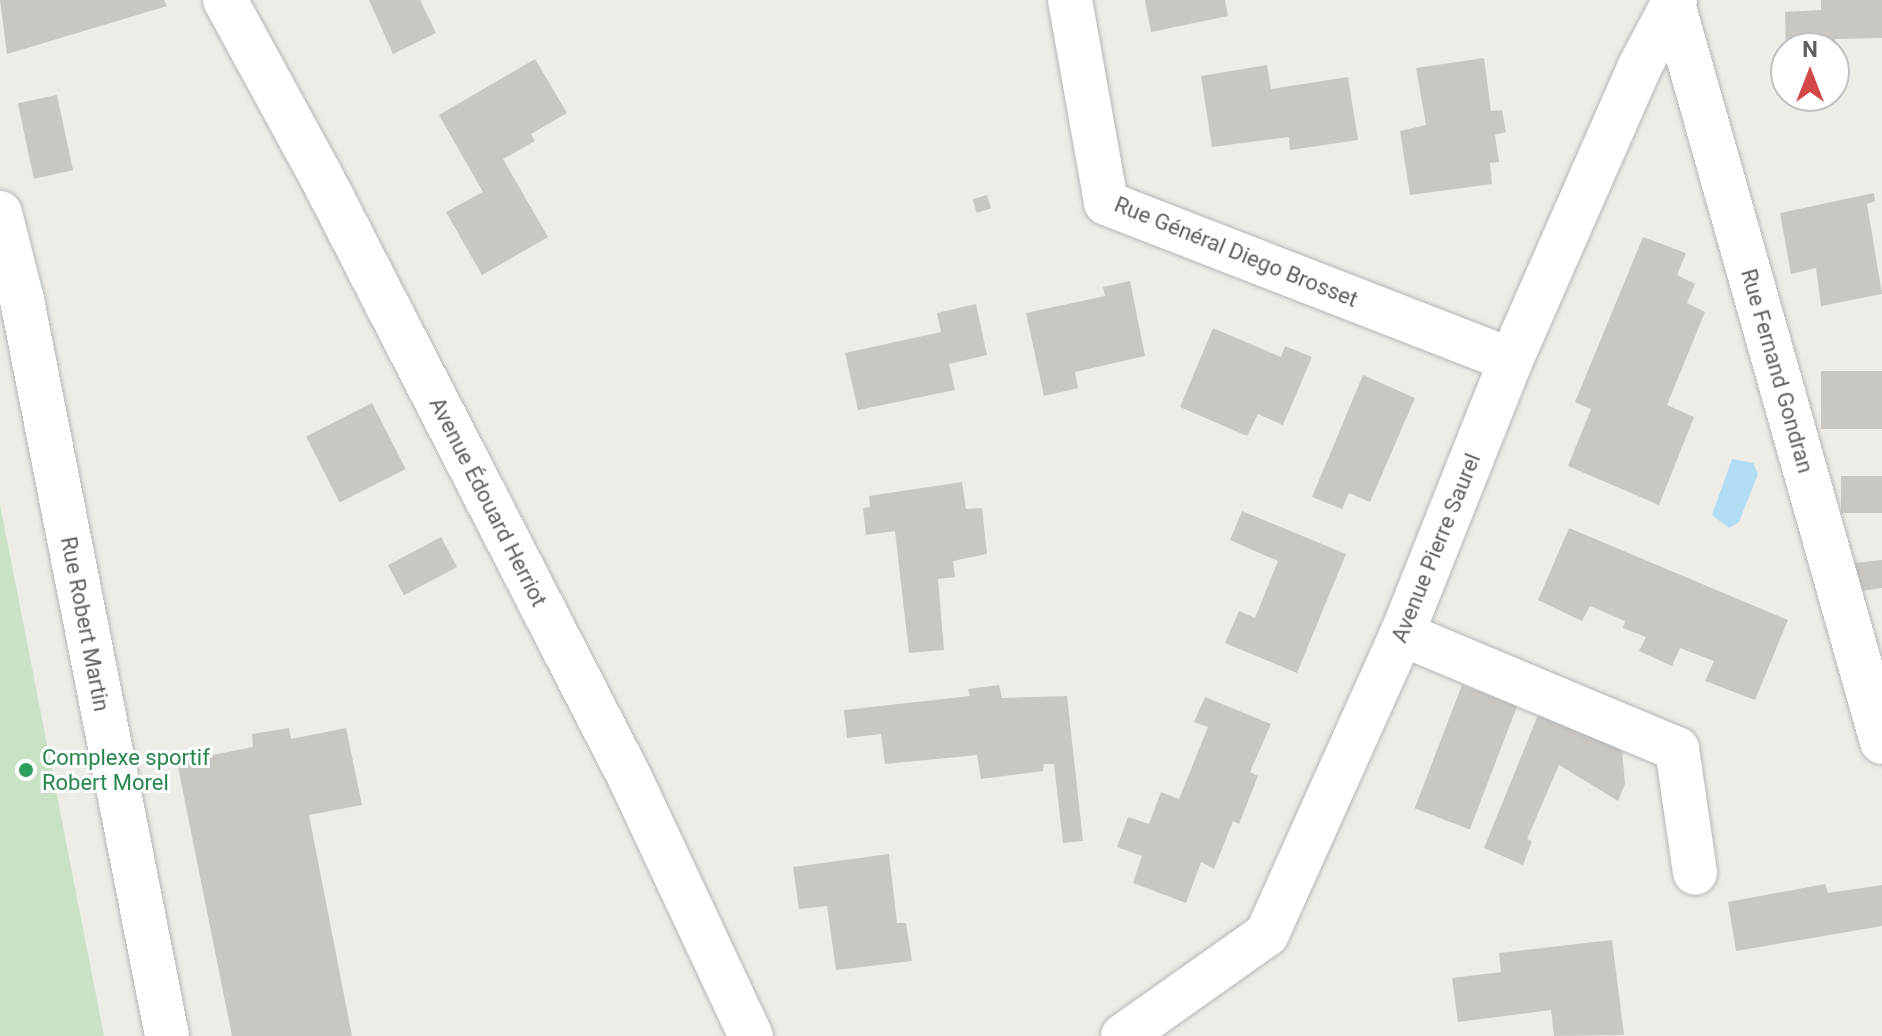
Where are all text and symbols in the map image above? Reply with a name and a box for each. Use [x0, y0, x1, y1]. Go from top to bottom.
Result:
north arrow [1770, 32, 1850, 112]
text: N [1802, 37, 1818, 62]
street label: Rue Général Diego Brosset [1111, 191, 1361, 313]
street label: Rue Fernand Gondran [1735, 266, 1819, 476]
street label: Avenue Édouard Herriot [424, 393, 552, 611]
street label: Avenue Pierre Saurel [1386, 450, 1486, 646]
street label: Rue Robert Martin [55, 534, 115, 714]
place label: Complexe sportif Robert Morel [42, 744, 210, 796]
marker: Complexe sportif Robert Morel [17, 761, 35, 779]

